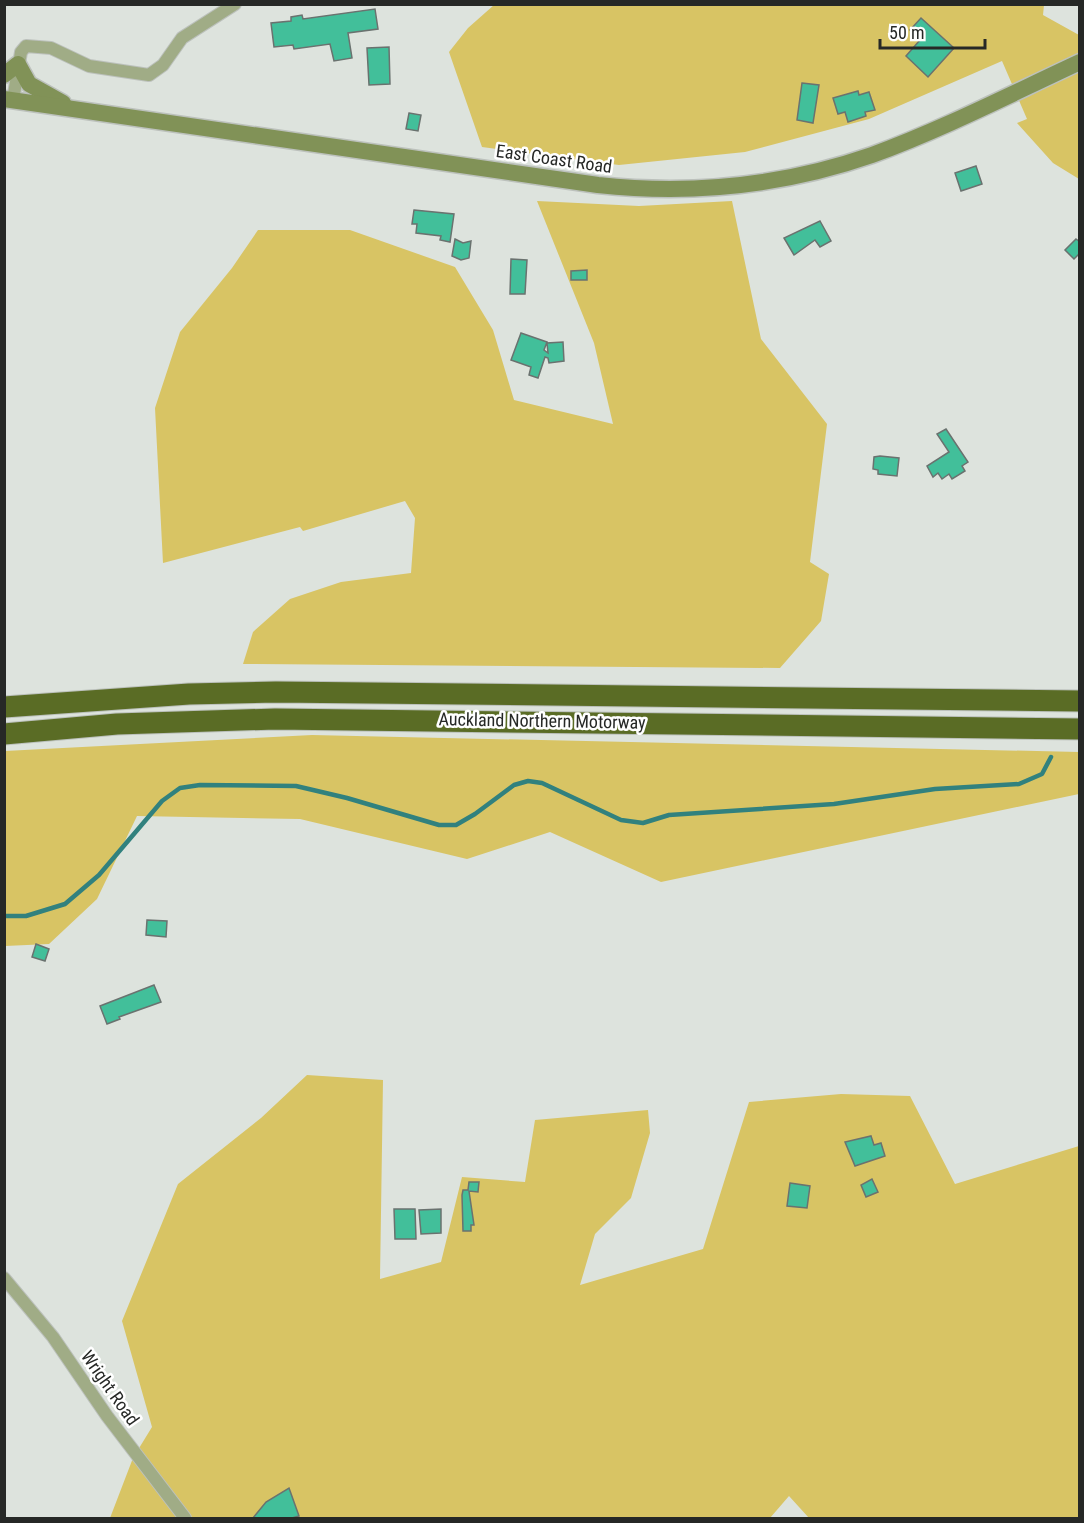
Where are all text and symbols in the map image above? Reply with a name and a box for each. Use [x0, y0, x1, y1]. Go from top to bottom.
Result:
scale bar [880, 12, 985, 50]
text: 50 m [889, 22, 924, 43]
street label: East Coast Road [495, 140, 613, 177]
street label: Auckland Northern Motorway [438, 708, 646, 733]
street label: Wright Road [77, 1346, 144, 1429]

